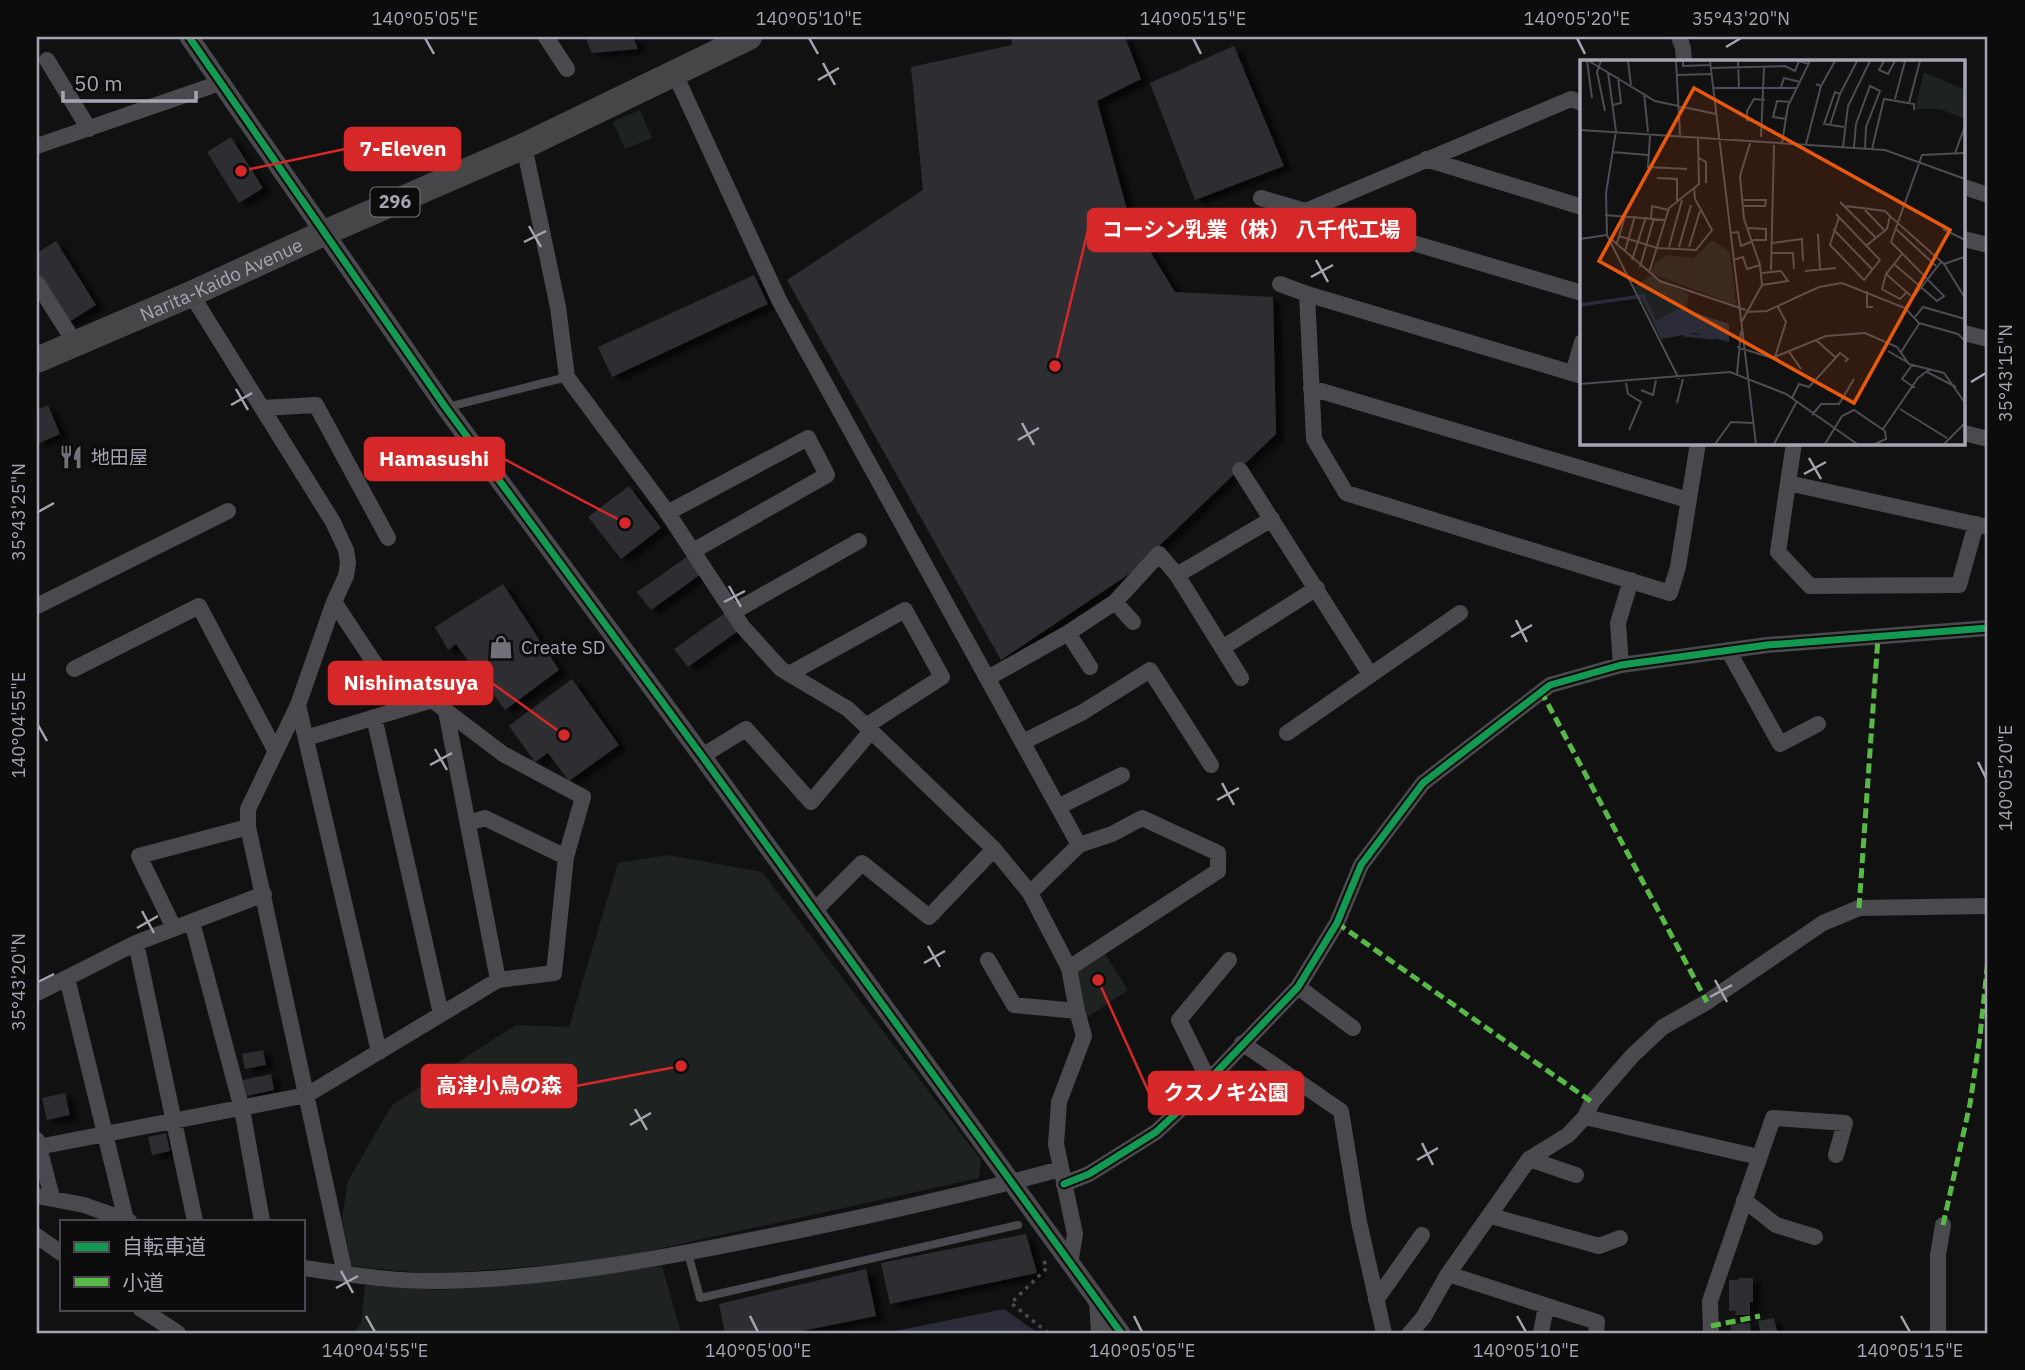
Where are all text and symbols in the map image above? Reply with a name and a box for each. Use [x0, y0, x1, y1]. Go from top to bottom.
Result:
text: 140°05'05"E [372, 7, 478, 30]
text: 140°05'10"E [756, 7, 862, 30]
text: 140°05'15"E [1140, 7, 1246, 30]
text: 140°05'20"E [1524, 7, 1630, 30]
text: 35°43'20"N [1692, 7, 1790, 30]
scale bar [63, 60, 196, 104]
inset map [1580, 60, 1966, 444]
text: 50 m [74, 69, 123, 97]
callout: 7-Eleven [345, 128, 460, 170]
text: 7-Eleven [359, 134, 447, 162]
road number: 296 [370, 188, 420, 216]
callout: コーシン乳業（株） 八千代工場 [1088, 209, 1415, 251]
text: コーシン乳業（株） 八千代工場 [1102, 215, 1400, 243]
street label: Narita-Kaido Avenue [136, 232, 306, 327]
text: 35°43'15"N [1994, 324, 2017, 422]
callout: Hamasushi [365, 438, 504, 480]
restaurant icon: 地田屋 [57, 443, 85, 471]
text: Hamasushi [379, 444, 489, 472]
place label: 地田屋 [91, 445, 148, 469]
text: 35°43'25"N [7, 463, 30, 561]
shop icon: Create SD [487, 633, 515, 661]
place label: Create SD [521, 635, 606, 659]
callout: Nishimatsuya [329, 662, 492, 704]
text: Nishimatsuya [344, 668, 479, 696]
text: 140°04'55"E [7, 672, 30, 778]
text: 140°05'20"E [1994, 725, 2017, 831]
text: 35°43'20"N [7, 933, 30, 1031]
callout: 高津小鳥の森 [422, 1065, 576, 1107]
text: 高津小鳥の森 [436, 1071, 562, 1099]
callout: クスノキ公園 [1149, 1072, 1303, 1114]
text: クスノキ公園 [1163, 1078, 1289, 1106]
legend [60, 1220, 304, 1310]
text: 自転車道 [122, 1232, 206, 1260]
text: 小道 [122, 1268, 164, 1296]
text: 140°04'55"E [322, 1339, 428, 1362]
text: 140°05'00"E [705, 1339, 811, 1362]
text: 140°05'05"E [1089, 1339, 1195, 1362]
text: 140°05'10"E [1473, 1339, 1579, 1362]
text: 140°05'15"E [1857, 1339, 1963, 1362]

